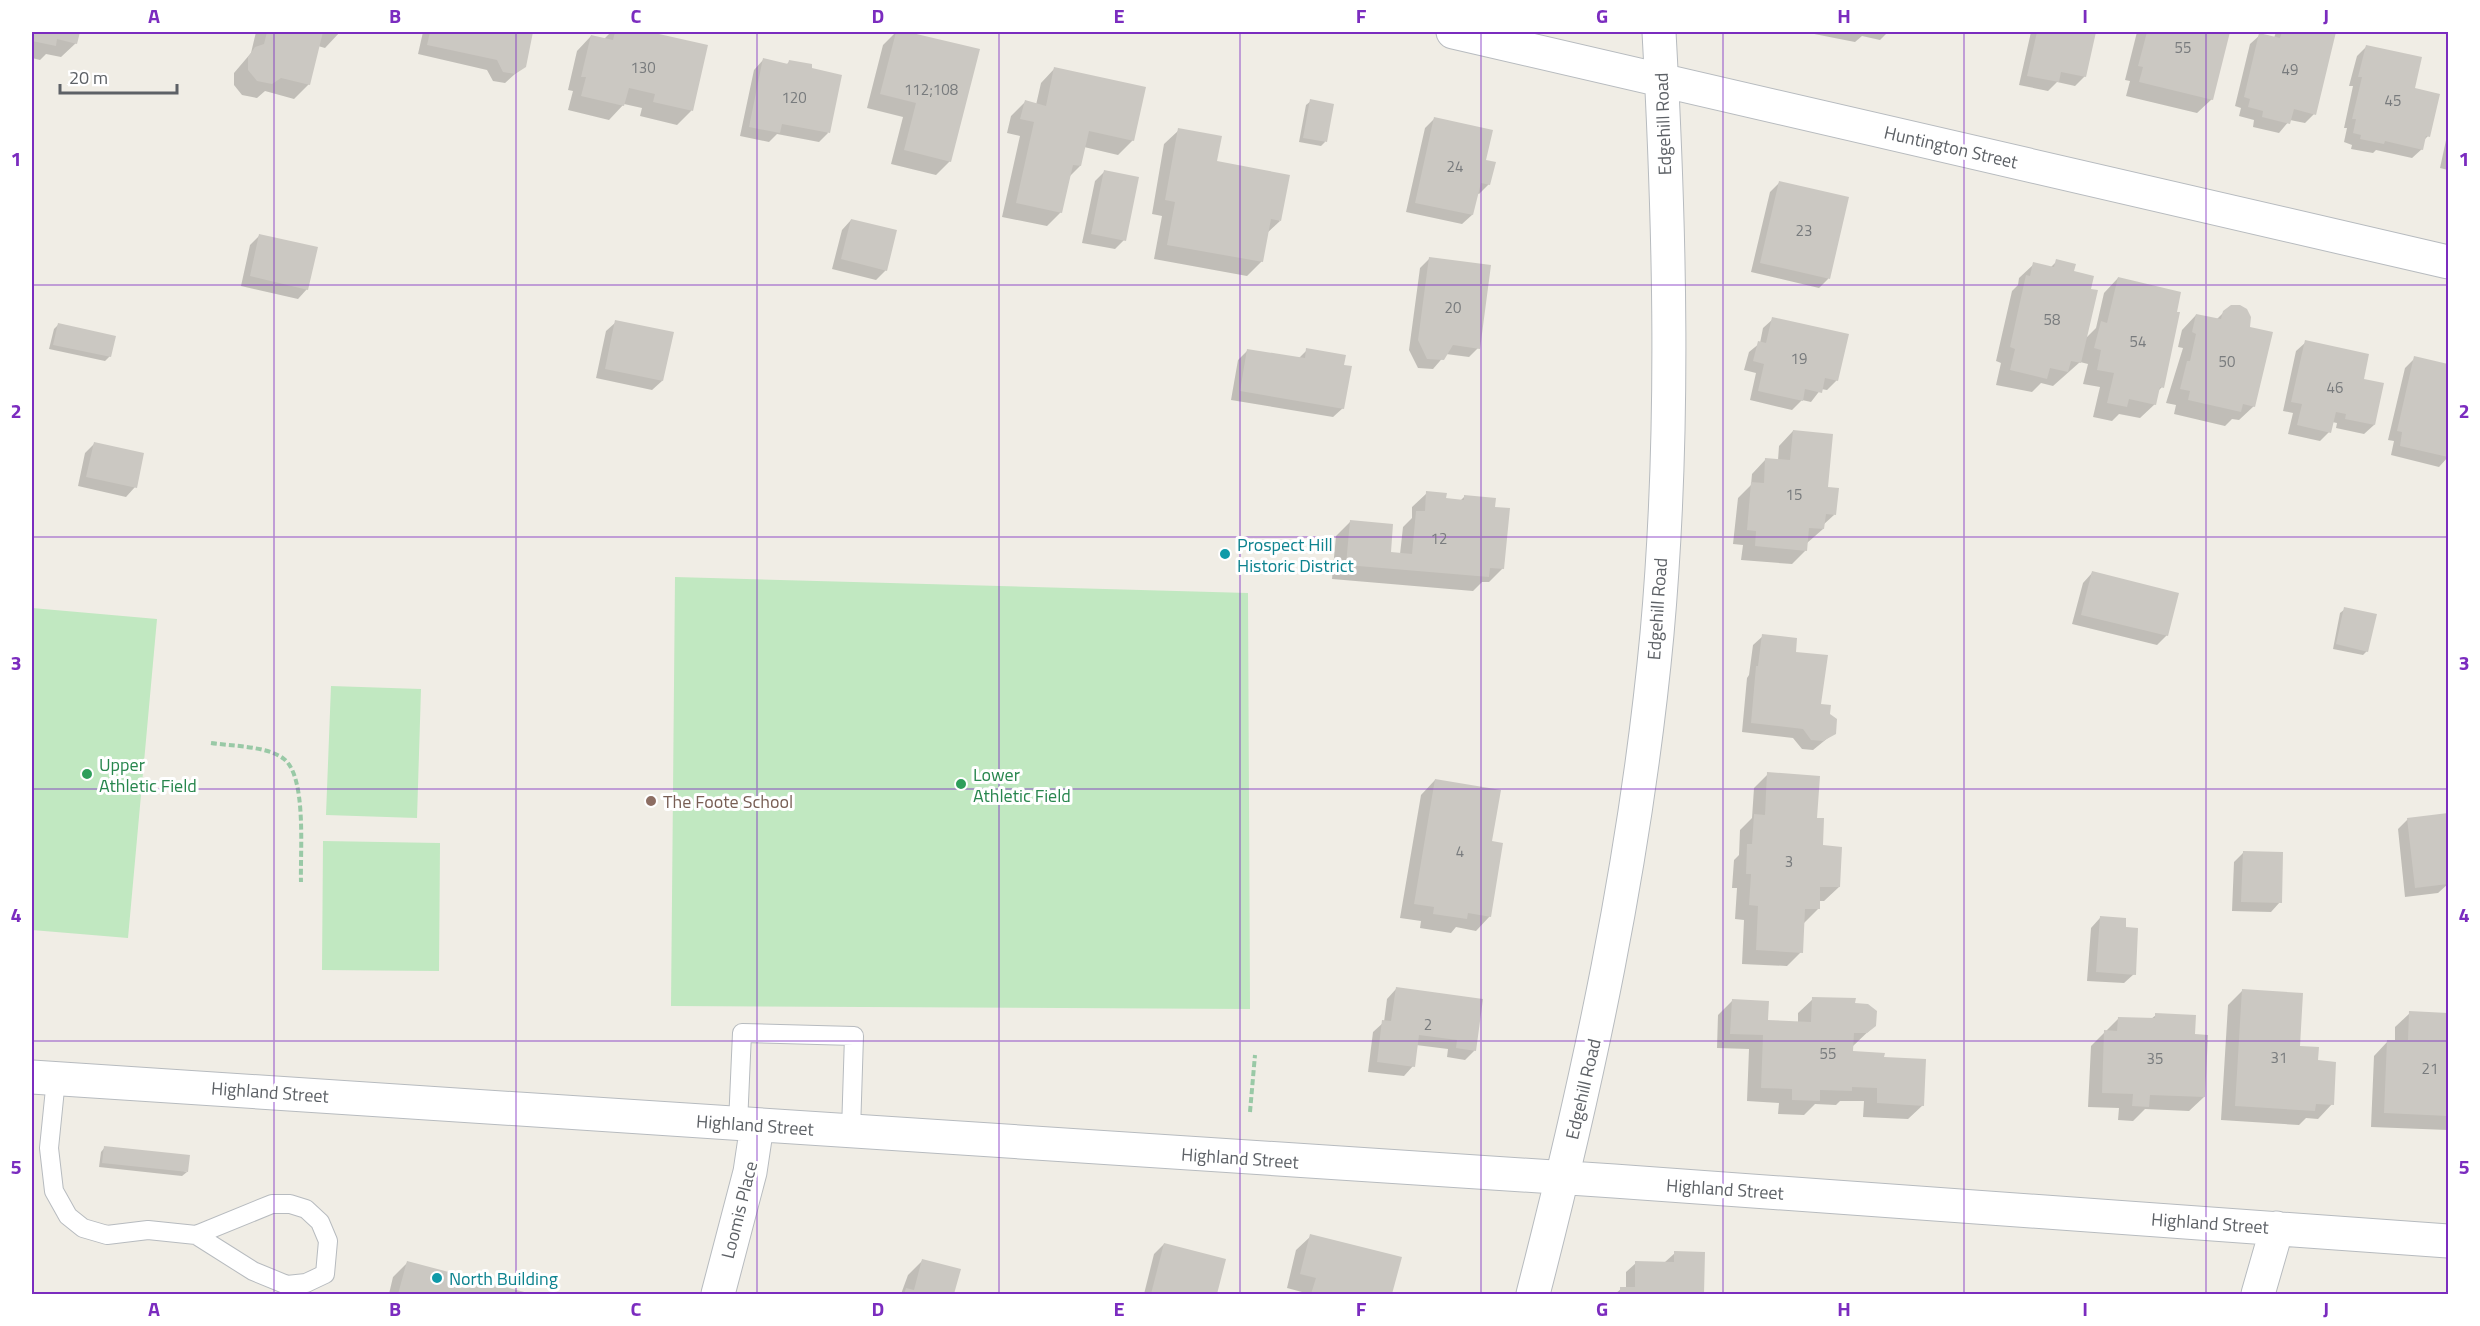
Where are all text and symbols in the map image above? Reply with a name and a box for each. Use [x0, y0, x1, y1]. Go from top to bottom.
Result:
text: A [148, 0, 160, 31]
text: B [389, 0, 401, 31]
text: C [631, 0, 642, 31]
text: D [872, 0, 884, 31]
text: E [1113, 0, 1125, 31]
text: F [1356, 0, 1367, 31]
text: G [1596, 0, 1608, 31]
text: H [1837, 0, 1851, 31]
text: I [2082, 0, 2088, 31]
text: J [2323, 0, 2329, 31]
house number: 55 [2175, 36, 2191, 59]
house number: 130 [630, 56, 656, 79]
scale bar [60, 57, 177, 95]
house number: 49 [2282, 58, 2298, 81]
text: 20 m [69, 64, 108, 91]
street label: Edgehill Road [1648, 72, 1678, 176]
house number: 112;108 [904, 78, 958, 101]
house number: 120 [781, 86, 807, 109]
house number: 45 [2385, 89, 2401, 112]
street label: Huntington Street [1882, 119, 2021, 176]
text: 1 [10, 143, 22, 174]
text: 1 [2458, 143, 2470, 174]
house number: 24 [1447, 155, 1463, 178]
house number: 23 [1796, 219, 1812, 242]
house number: 20 [1445, 296, 1461, 319]
house number: 58 [2044, 308, 2060, 331]
house number: 54 [2130, 330, 2146, 353]
house number: 19 [1791, 347, 1807, 370]
house number: 50 [2219, 350, 2235, 373]
house number: 46 [2327, 376, 2343, 399]
text: 2 [10, 395, 22, 426]
text: 2 [2458, 395, 2470, 426]
house number: 15 [1786, 483, 1802, 506]
house number: 12 [1431, 527, 1447, 550]
place label: Prospect Hill Historic District [1237, 531, 1355, 579]
marker: Prospect Hill Historic District [1218, 547, 1232, 561]
street label: Edgehill Road [1640, 557, 1674, 661]
text: 3 [10, 647, 22, 678]
text: 3 [2458, 647, 2470, 678]
place label: Upper Athletic Field [99, 751, 197, 799]
place label: Lower Athletic Field [973, 761, 1071, 809]
marker: Upper Athletic Field [80, 767, 94, 781]
marker: Lower Athletic Field [954, 777, 968, 791]
place label: The Foote School [663, 788, 793, 815]
marker: The Foote School [644, 794, 658, 808]
house number: 4 [1456, 840, 1464, 863]
house number: 3 [1785, 850, 1793, 873]
text: 4 [10, 899, 22, 930]
text: 4 [2458, 899, 2470, 930]
house number: 2 [1424, 1013, 1432, 1036]
street label: Edgehill Road [1558, 1036, 1608, 1142]
house number: 55 [1820, 1042, 1836, 1065]
house number: 31 [2271, 1046, 2287, 1069]
house number: 35 [2147, 1047, 2163, 1070]
house number: 21 [2422, 1057, 2438, 1080]
street label: Highland Street [210, 1074, 330, 1110]
street label: Highland Street [695, 1107, 815, 1143]
street label: Highland Street [1180, 1140, 1300, 1176]
text: 5 [10, 1151, 22, 1182]
text: 5 [2458, 1151, 2470, 1182]
street label: Loomis Place [714, 1158, 764, 1262]
street label: Highland Street [1665, 1171, 1785, 1207]
street label: Highland Street [2150, 1205, 2270, 1241]
place label: North Building [449, 1265, 558, 1292]
marker: North Building [430, 1271, 444, 1285]
text: A [148, 1293, 160, 1324]
text: B [389, 1293, 401, 1324]
text: C [631, 1293, 642, 1324]
text: D [872, 1293, 884, 1324]
text: E [1113, 1293, 1125, 1324]
text: F [1356, 1293, 1367, 1324]
text: G [1596, 1293, 1608, 1324]
text: H [1837, 1293, 1851, 1324]
text: I [2082, 1293, 2088, 1324]
text: J [2323, 1293, 2329, 1324]

